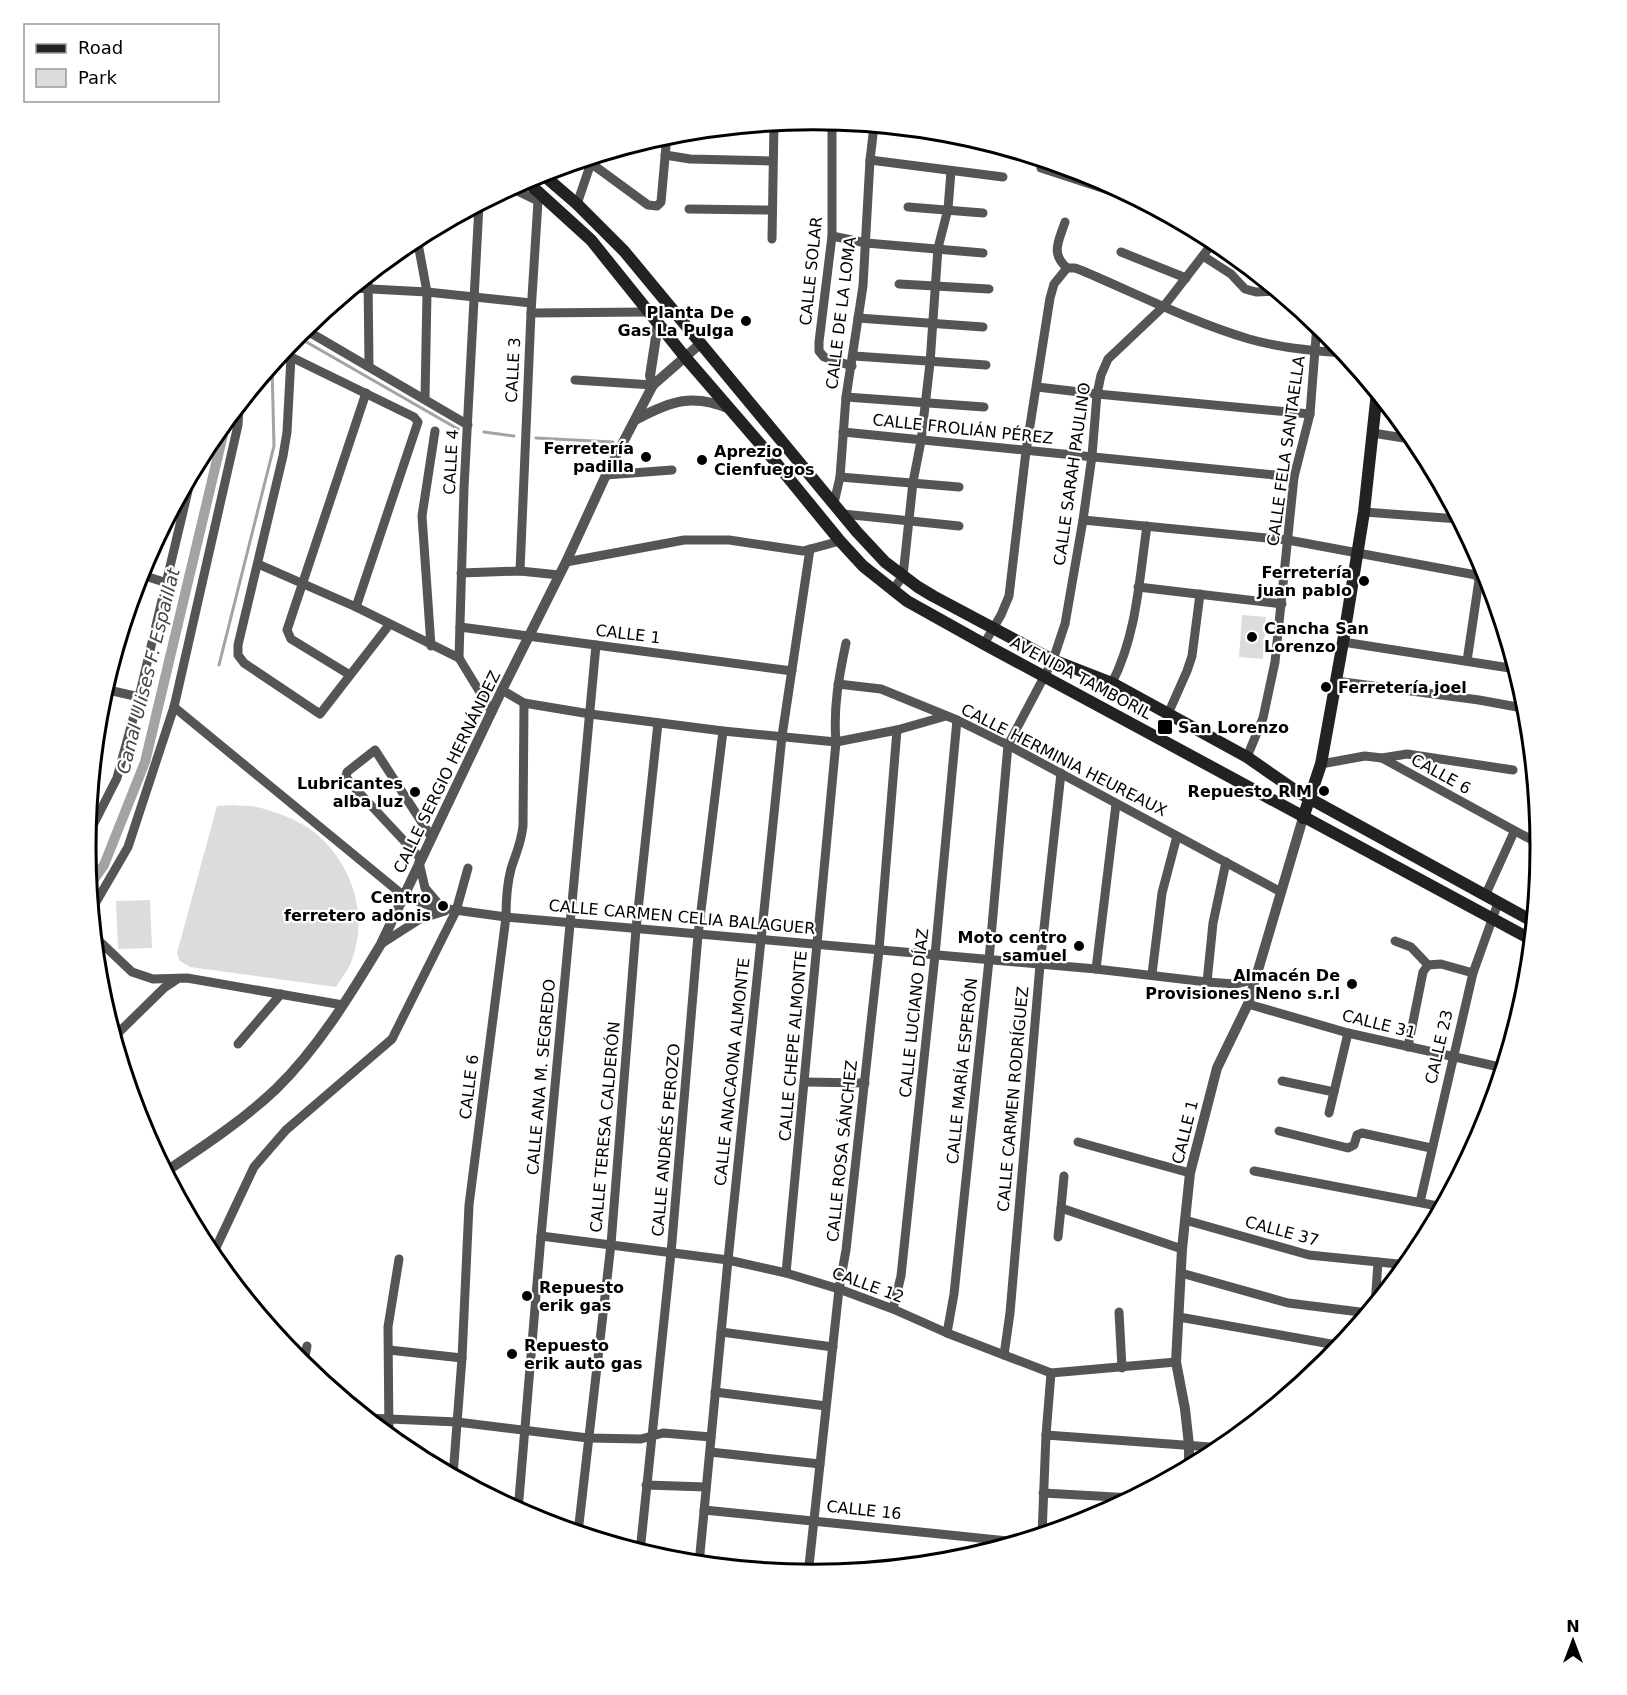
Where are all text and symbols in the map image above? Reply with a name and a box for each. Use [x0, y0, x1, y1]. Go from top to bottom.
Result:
legend [24, 24, 219, 102]
text: Road [78, 37, 123, 58]
text: Park [78, 67, 117, 88]
street label: CALLE SOLAR [796, 216, 826, 326]
street label: CALLE DE LA LOMA [822, 236, 860, 390]
place label: Planta De Gas La Pulga [618, 303, 734, 340]
marker: Planta De Gas La Pulga [739, 314, 753, 328]
street label: CALLE 3 [502, 337, 524, 403]
street label: CALLE FELA SANTAELLA [1263, 355, 1309, 547]
street label: CALLE SARAH PAULINO [1050, 381, 1094, 567]
street label: CALLE FROLIÁN PÉREZ [872, 410, 1054, 448]
street label: CALLE 4 [440, 429, 462, 495]
place label: Ferretería padilla [544, 439, 634, 476]
place label: Aprezio Cienfuegos [714, 442, 815, 479]
marker: Ferretería padilla [639, 450, 653, 464]
marker: Aprezio Cienfuegos [695, 453, 709, 467]
place label: Ferretería juan pablo [1256, 563, 1352, 600]
water label: Canal Ulises F. Espaillat [112, 565, 184, 776]
marker: Ferretería juan pablo [1357, 574, 1371, 588]
place label: Cancha San Lorenzo [1264, 619, 1369, 656]
street label: CALLE 1 [594, 621, 662, 647]
marker: Cancha San Lorenzo [1245, 630, 1259, 644]
street label: AVENIDA TAMBORIL [1007, 633, 1155, 723]
street label: CALLE SERGIO HERNÁNDEZ [390, 668, 504, 876]
place label: Ferretería joel [1338, 678, 1467, 697]
marker: Ferretería joel [1319, 680, 1333, 694]
street label: CALLE HERMINIA HEUREAUX [958, 700, 1170, 820]
marker: San Lorenzo [1156, 718, 1174, 736]
place label: San Lorenzo [1178, 718, 1289, 737]
street label: CALLE 6 [1408, 750, 1474, 798]
place label: Lubricantes alba luz [297, 774, 403, 811]
place label: Repuesto R M [1188, 782, 1312, 801]
marker: Repuesto R M [1317, 784, 1331, 798]
marker: Lubricantes alba luz [408, 785, 422, 799]
place label: Centro ferretero adonis [284, 888, 431, 925]
street label: CALLE CARMEN CELIA BALAGUER [548, 896, 816, 938]
marker: Centro ferretero adonis [436, 899, 450, 913]
street label: CALLE LUCIANO DÍAZ [896, 927, 932, 1099]
place label: Moto centro samuel [958, 928, 1067, 965]
marker: Moto centro samuel [1072, 939, 1086, 953]
street label: CALLE CHEPE ALMONTE [775, 950, 811, 1142]
street label: CALLE ANACAONA ALMONTE [711, 957, 753, 1187]
place label: Almacén De Provisiones Neno s.r.l [1145, 966, 1340, 1003]
street label: CALLE MARÍA ESPERÓN [943, 977, 981, 1165]
marker: Almacén De Provisiones Neno s.r.l [1345, 977, 1359, 991]
street label: CALLE ANA M. SEGREDO [523, 978, 559, 1176]
street label: CALLE CARMEN RODRÍGUEZ [994, 985, 1032, 1213]
street label: CALLE 31 [1340, 1006, 1418, 1042]
street label: CALLE 23 [1421, 1008, 1457, 1086]
street label: CALLE TERESA CALDERÓN [586, 1021, 624, 1233]
street label: CALLE ANDRÉS PEROZO [648, 1043, 684, 1237]
street label: CALLE 6 [456, 1053, 482, 1121]
street label: CALLE ROSA SÁNCHEZ [823, 1059, 861, 1243]
street label: CALLE 1 [1168, 1098, 1202, 1166]
street label: CALLE 37 [1243, 1212, 1321, 1250]
street label: CALLE 12 [829, 1263, 907, 1307]
place label: Repuesto erik gas [539, 1278, 624, 1315]
marker: Repuesto erik gas [520, 1289, 534, 1303]
place label: Repuesto erik auto gas [524, 1336, 643, 1373]
marker: Repuesto erik auto gas [505, 1347, 519, 1361]
street label: CALLE 16 [825, 1497, 903, 1523]
north arrow [1543, 1611, 1603, 1671]
text: N [1566, 1617, 1580, 1636]

